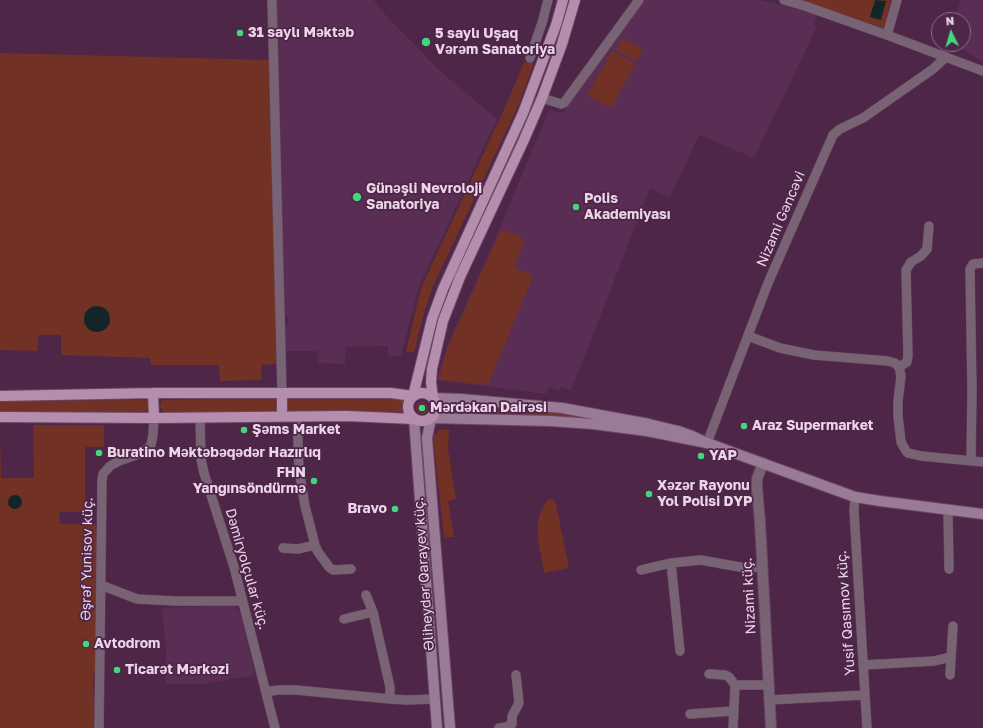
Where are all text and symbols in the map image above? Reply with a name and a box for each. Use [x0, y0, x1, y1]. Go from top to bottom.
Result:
north arrow [931, 12, 971, 52]
text: N [945, 14, 955, 27]
place label: 31 saylı Məktəb [248, 25, 354, 41]
place label: 5 saylı Uşaq Vərəm Sanatoriya [435, 26, 555, 58]
marker: 31 saylı Məktəb [235, 28, 245, 38]
marker: 5 saylı Uşaq Vərəm Sanatoriya [420, 36, 432, 48]
street label: Nizami Gəncəvi [753, 169, 809, 269]
place label: Günəşli Nevroloji Sanatoriya [366, 181, 482, 214]
marker: Günəşli Nevroloji Sanatoriya [351, 191, 363, 203]
place label: Polis Akademiyası [584, 191, 671, 224]
marker: Polis Akademiyası [571, 202, 581, 212]
place label: Mərdəkan Dairəsi [430, 400, 547, 416]
marker: Mərdəkan Dairəsi [417, 403, 427, 413]
place label: Araz Supermarket [752, 418, 873, 434]
marker: Araz Supermarket [739, 421, 749, 431]
place label: Şəms Market [252, 422, 340, 438]
marker: Şəms Market [239, 425, 249, 435]
place label: Buratino Məktəbəqədər Hazırlıq [107, 445, 321, 461]
marker: Buratino Məktəbəqədər Hazırlıq [94, 448, 104, 458]
place label: YAP [709, 448, 737, 464]
marker: YAP [696, 451, 706, 461]
place label: FHN Yanğınsöndürmə [193, 465, 306, 498]
marker: FHN Yanğınsöndürmə [309, 476, 319, 486]
place label: Xəzər Rayonu Yol Polisi DYP [657, 478, 752, 510]
marker: Xəzər Rayonu Yol Polisi DYP [644, 489, 654, 499]
street label: Əşrəf Yunisov küç. [78, 497, 96, 621]
street label: Əliheydər Qarayev küç. [410, 497, 438, 651]
place label: Bravo [347, 501, 387, 517]
marker: Bravo [390, 504, 400, 514]
street label: Dəmiryolçular küç. [222, 506, 272, 632]
street label: Yusif Qasımov küç. [833, 550, 859, 676]
street label: Nizami küç. [739, 557, 759, 635]
place label: Avtodrom [94, 636, 160, 652]
marker: Avtodrom [81, 639, 91, 649]
place label: Ticarət Mərkəzi [125, 662, 229, 678]
marker: Ticarət Mərkəzi [112, 665, 122, 675]

